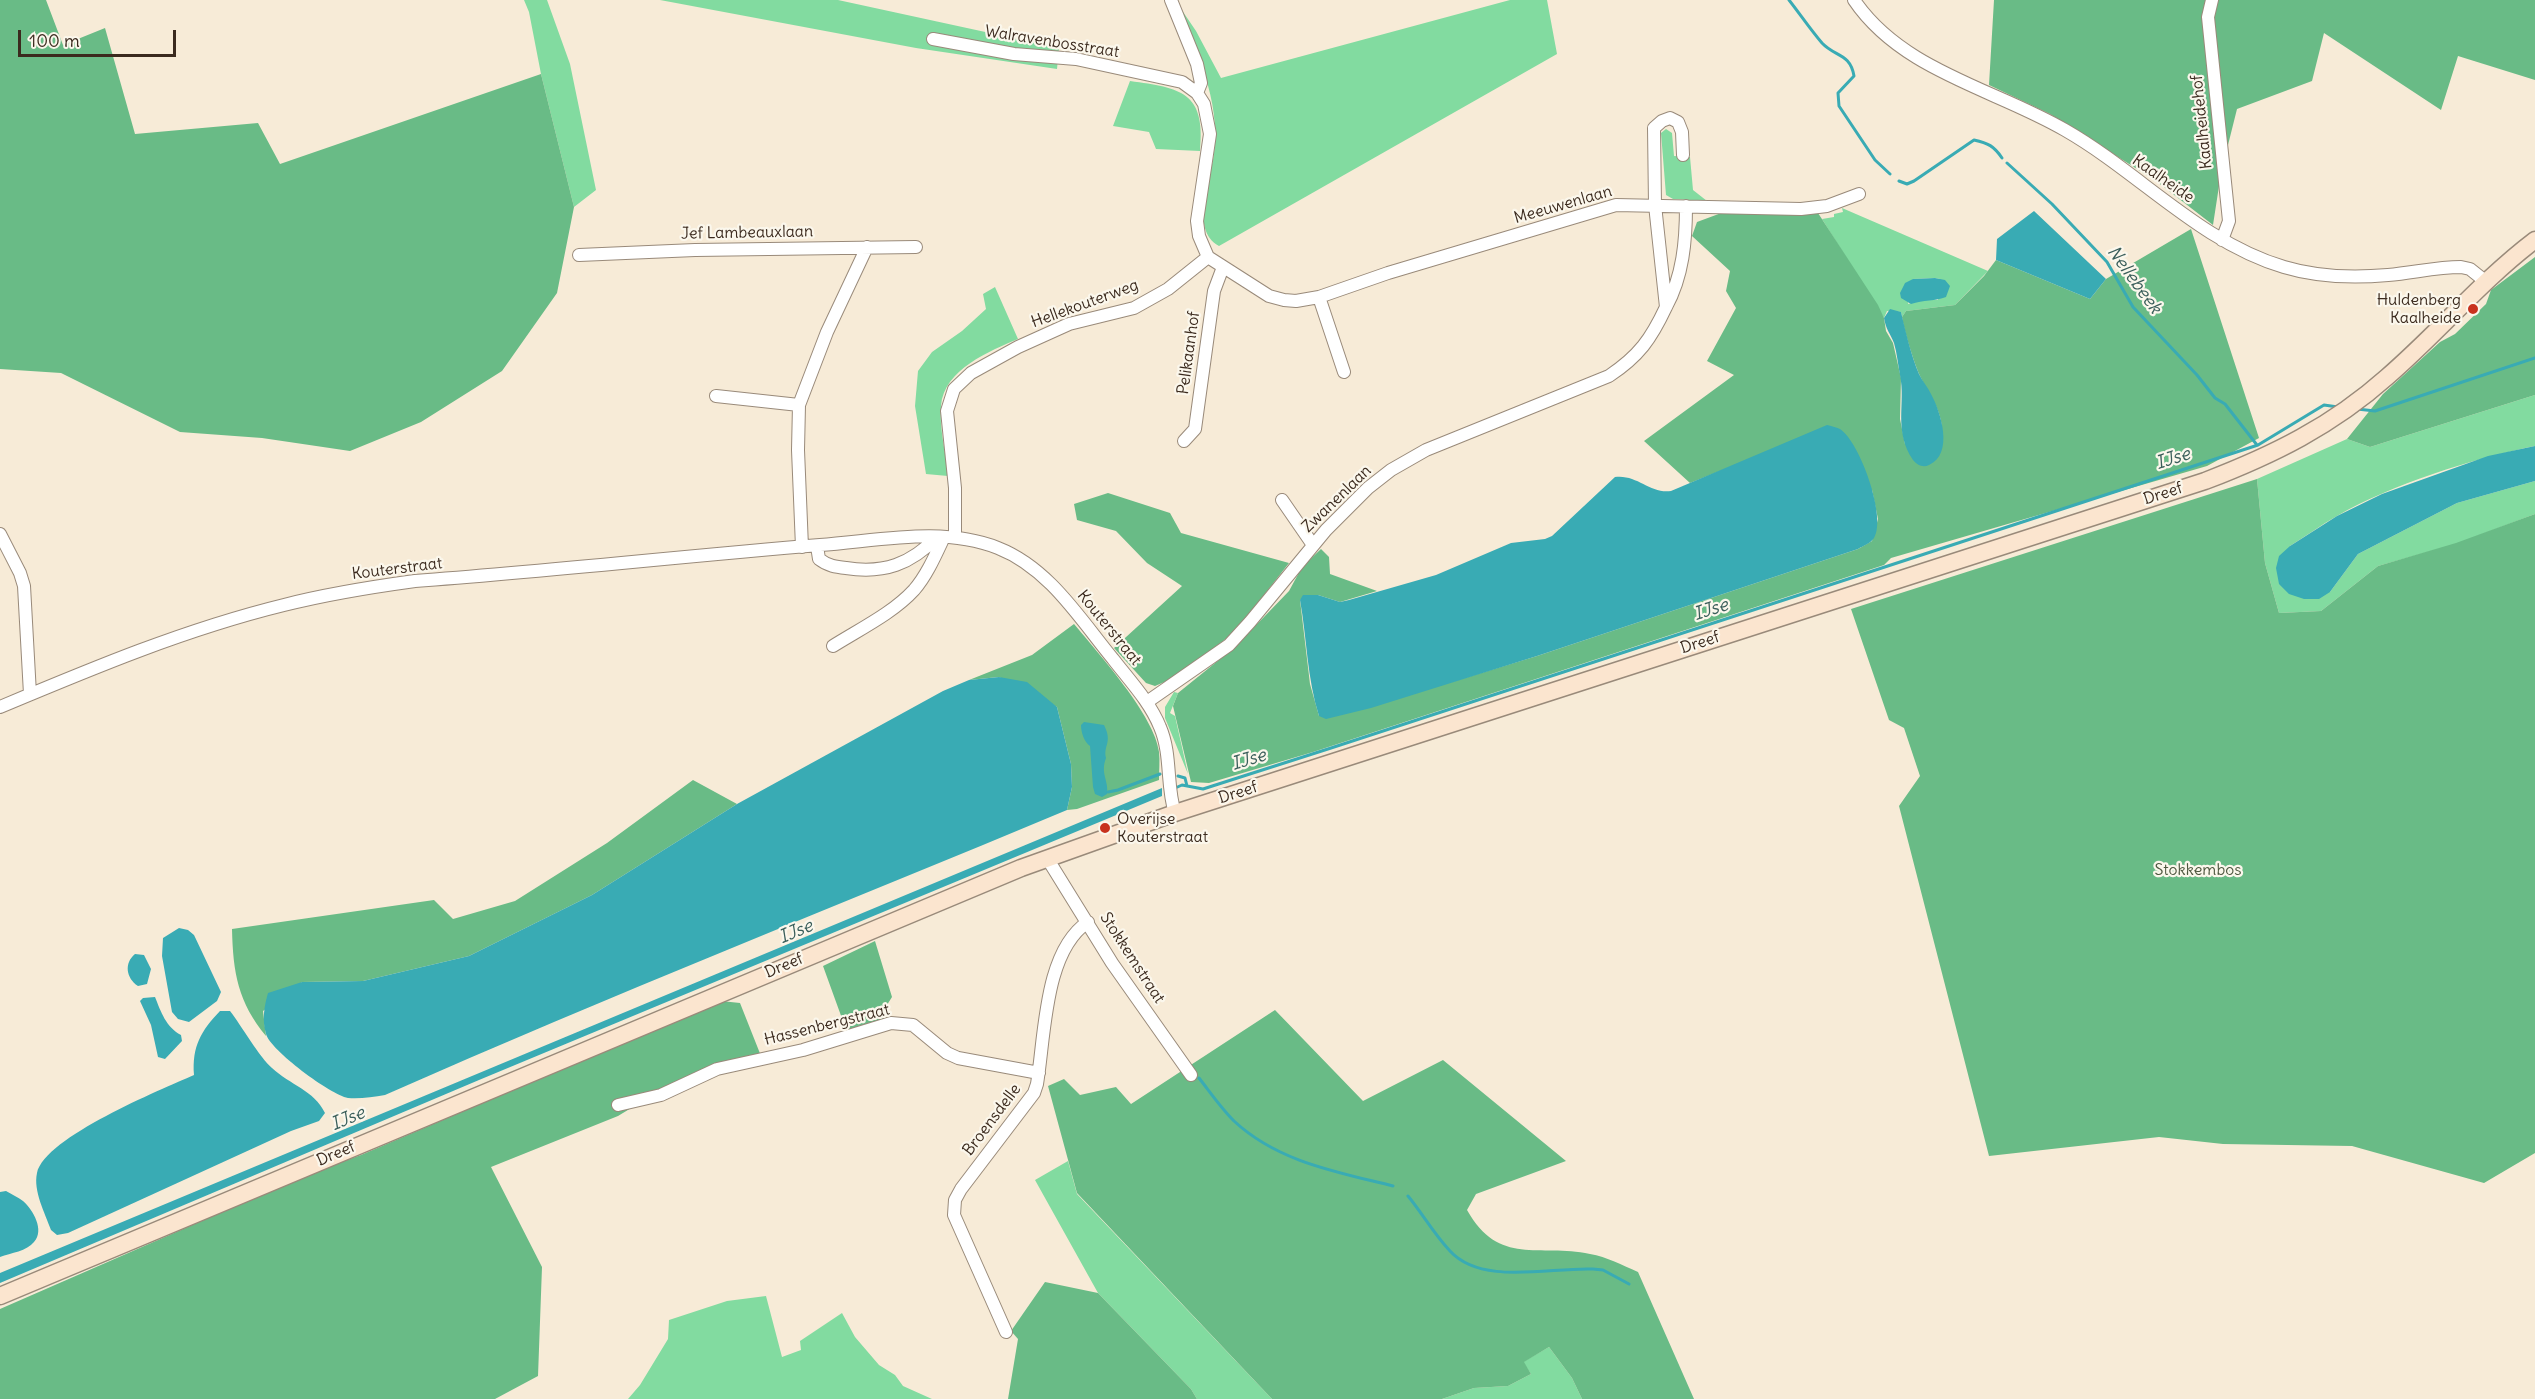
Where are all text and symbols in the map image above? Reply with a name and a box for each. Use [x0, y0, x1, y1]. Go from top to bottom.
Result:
scale bar [21, 18, 178, 56]
street label: Walravenbosstraat [984, 22, 1120, 62]
text: 100 m [29, 29, 80, 52]
street label: Kaalheidehof [2188, 74, 2216, 170]
street label: Kaalheide [2128, 151, 2198, 207]
street label: Meeuwenlaan [1512, 182, 1614, 228]
street label: Jef Lambeauxlaan [681, 222, 813, 244]
water label: Nellebeek [2102, 242, 2166, 318]
street label: Hellekouterweg [1029, 276, 1141, 332]
place label: Huldenberg Kaalheide [2377, 290, 2461, 328]
marker: Huldenberg Kaalheide [2466, 302, 2480, 316]
street label: Pelikaanhof [1174, 310, 1204, 396]
water label: IJse [2153, 443, 2193, 475]
street label: Zwanenlaan [1299, 461, 1375, 537]
street label: Dreef [2141, 479, 2185, 509]
street label: Kouterstraat [351, 554, 443, 584]
street label: Kouterstraat [1073, 587, 1145, 669]
water label: IJse [1691, 594, 1731, 626]
street label: Dreef [1678, 628, 1722, 658]
water label: IJse [1229, 745, 1269, 775]
street label: Dreef [1216, 778, 1260, 808]
place label: Overijse Kouterstraat [1117, 809, 1208, 847]
marker: Overijse Kouterstraat [1098, 821, 1112, 835]
park label: Stokkembos [2155, 860, 2241, 880]
street label: Stokkemstraat [1095, 909, 1169, 1007]
water label: IJse [776, 915, 816, 949]
street label: Dreef [762, 949, 806, 983]
street label: Hassenbergstraat [762, 1000, 892, 1050]
street label: Broensdelle [959, 1080, 1025, 1160]
water label: IJse [328, 1102, 368, 1136]
street label: Dreef [314, 1137, 358, 1171]

